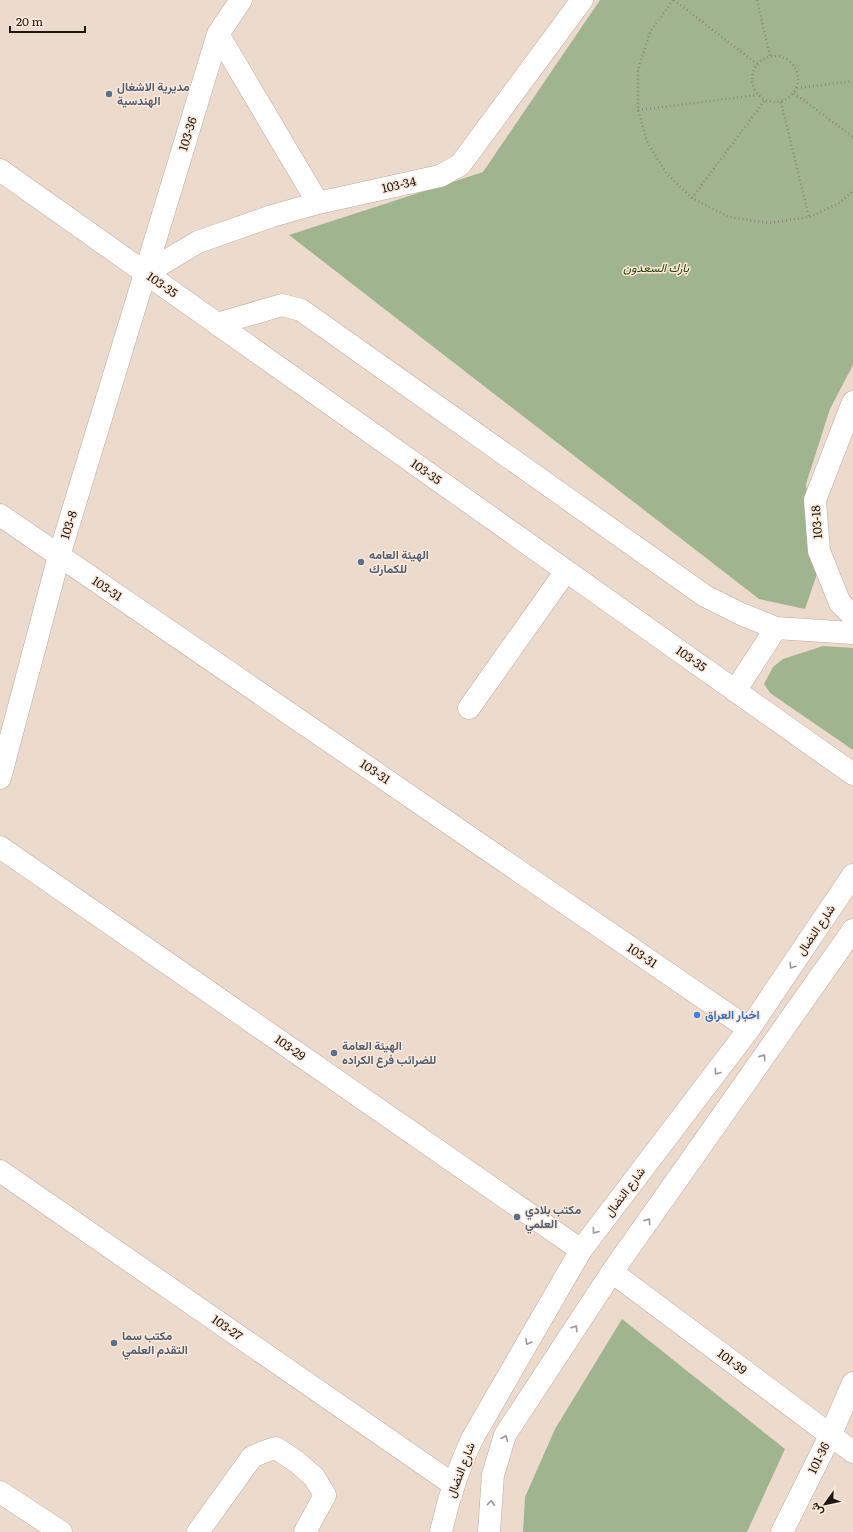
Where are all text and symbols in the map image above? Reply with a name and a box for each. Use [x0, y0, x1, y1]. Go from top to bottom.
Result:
scale bar [10, 8, 85, 34]
text: 20 m [16, 12, 43, 30]
place label: مديرية الاشغال الهندسية [117, 77, 190, 109]
marker: مديرية الاشغال الهندسية [104, 89, 114, 99]
street label: 103-36 [173, 114, 201, 153]
street label: 103-34 [380, 171, 418, 197]
park label: بارك السعدون [623, 258, 689, 276]
street label: 103-35 [143, 267, 182, 301]
street label: 103-35 [407, 454, 446, 488]
street label: 103-18 [806, 504, 826, 540]
street label: 103-8 [55, 508, 81, 541]
place label: الهيئة العامه للكمارك [369, 545, 429, 577]
marker: الهيئة العامه للكمارك [356, 557, 366, 567]
street label: 103-31 [89, 571, 126, 605]
street label: 103-35 [672, 641, 711, 675]
street label: 103-31 [357, 754, 394, 788]
street label: شارع النضال [792, 900, 840, 959]
street label: 103-31 [624, 938, 661, 972]
one-way arrow [789, 962, 797, 969]
place label: اخبار العراق [705, 1005, 760, 1023]
marker: اخبار العراق [692, 1010, 702, 1020]
street label: 103-29 [271, 1030, 310, 1064]
place label: الهيئة العامة للضرائب فرع الكراده [342, 1036, 436, 1068]
marker: الهيئة العامة للضرائب فرع الكراده [329, 1048, 339, 1058]
one-way arrow [758, 1055, 765, 1062]
one-way arrow [714, 1067, 721, 1074]
street label: شارع النضال [600, 1163, 650, 1221]
place label: مكتب بلادي العلمي [525, 1200, 582, 1234]
marker: مكتب بلادي العلمي [512, 1212, 522, 1222]
one-way arrow [643, 1218, 651, 1225]
one-way arrow [593, 1226, 600, 1233]
street label: 103-27 [208, 1310, 247, 1344]
place label: مكتب سما التقدم العلمي [122, 1326, 188, 1360]
one-way arrow [570, 1326, 577, 1333]
marker: مكتب سما التقدم العلمي [109, 1338, 119, 1348]
one-way arrow [525, 1338, 533, 1345]
street label: 101-39 [714, 1344, 751, 1378]
one-way arrow [500, 1434, 508, 1442]
street label: 101-36 [803, 1438, 834, 1476]
street label: شارع النضال [441, 1439, 480, 1500]
north arrow [805, 1484, 845, 1524]
one-way arrow [487, 1500, 495, 1506]
text: ش [805, 1500, 826, 1520]

